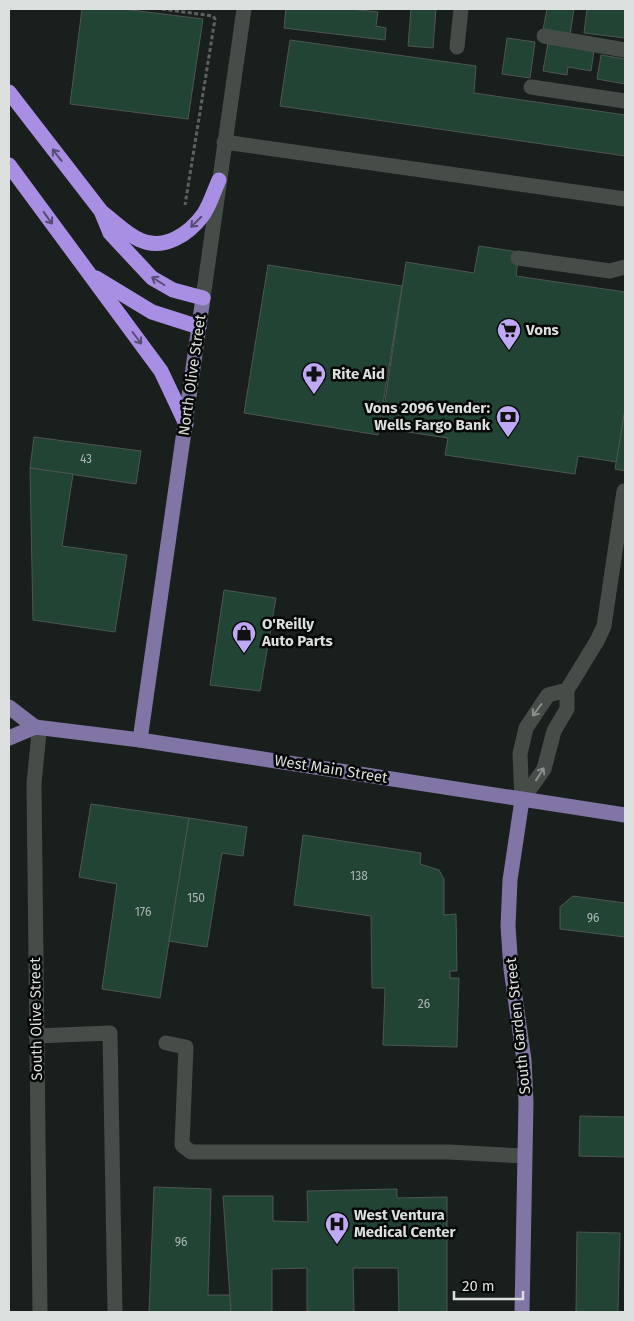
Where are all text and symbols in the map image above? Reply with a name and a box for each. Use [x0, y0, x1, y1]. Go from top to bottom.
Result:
one-way arrow [52, 149, 63, 162]
one-way arrow [43, 211, 53, 225]
one-way arrow [190, 216, 202, 228]
one-way arrow [151, 275, 165, 286]
street label: North Olive Street [175, 313, 209, 437]
supermarket icon: Vons [496, 317, 522, 351]
place label: Vons [525, 321, 559, 339]
one-way arrow [131, 331, 142, 344]
pharmacy icon: Rite Aid [301, 361, 327, 395]
place label: Rite Aid [332, 365, 385, 383]
place label: Vons 2096 Vender: Wells Fargo Bank [364, 399, 491, 434]
bank icon: Vons 2096 Vender: Wells Fargo Bank [495, 404, 521, 438]
house number: 43 [80, 452, 92, 466]
place label: O'Reilly Auto Parts [261, 615, 333, 650]
shop icon: O'Reilly Auto Parts [231, 620, 257, 654]
one-way arrow [531, 703, 542, 716]
street label: West Main Street [273, 751, 389, 787]
one-way arrow [535, 767, 546, 781]
house number: 138 [350, 869, 368, 883]
house number: 150 [187, 891, 205, 905]
house number: 176 [135, 905, 151, 919]
house number: 96 [587, 911, 599, 925]
street label: South Garden Street [502, 956, 534, 1095]
street label: South Olive Street [26, 957, 46, 1081]
house number: 26 [418, 997, 430, 1011]
place label: West Ventura Medical Center [354, 1206, 456, 1241]
hospital icon: West Ventura Medical Center [324, 1211, 350, 1245]
house number: 96 [175, 1235, 187, 1249]
scale bar [454, 1268, 523, 1300]
text: 20 m [462, 1277, 495, 1295]

